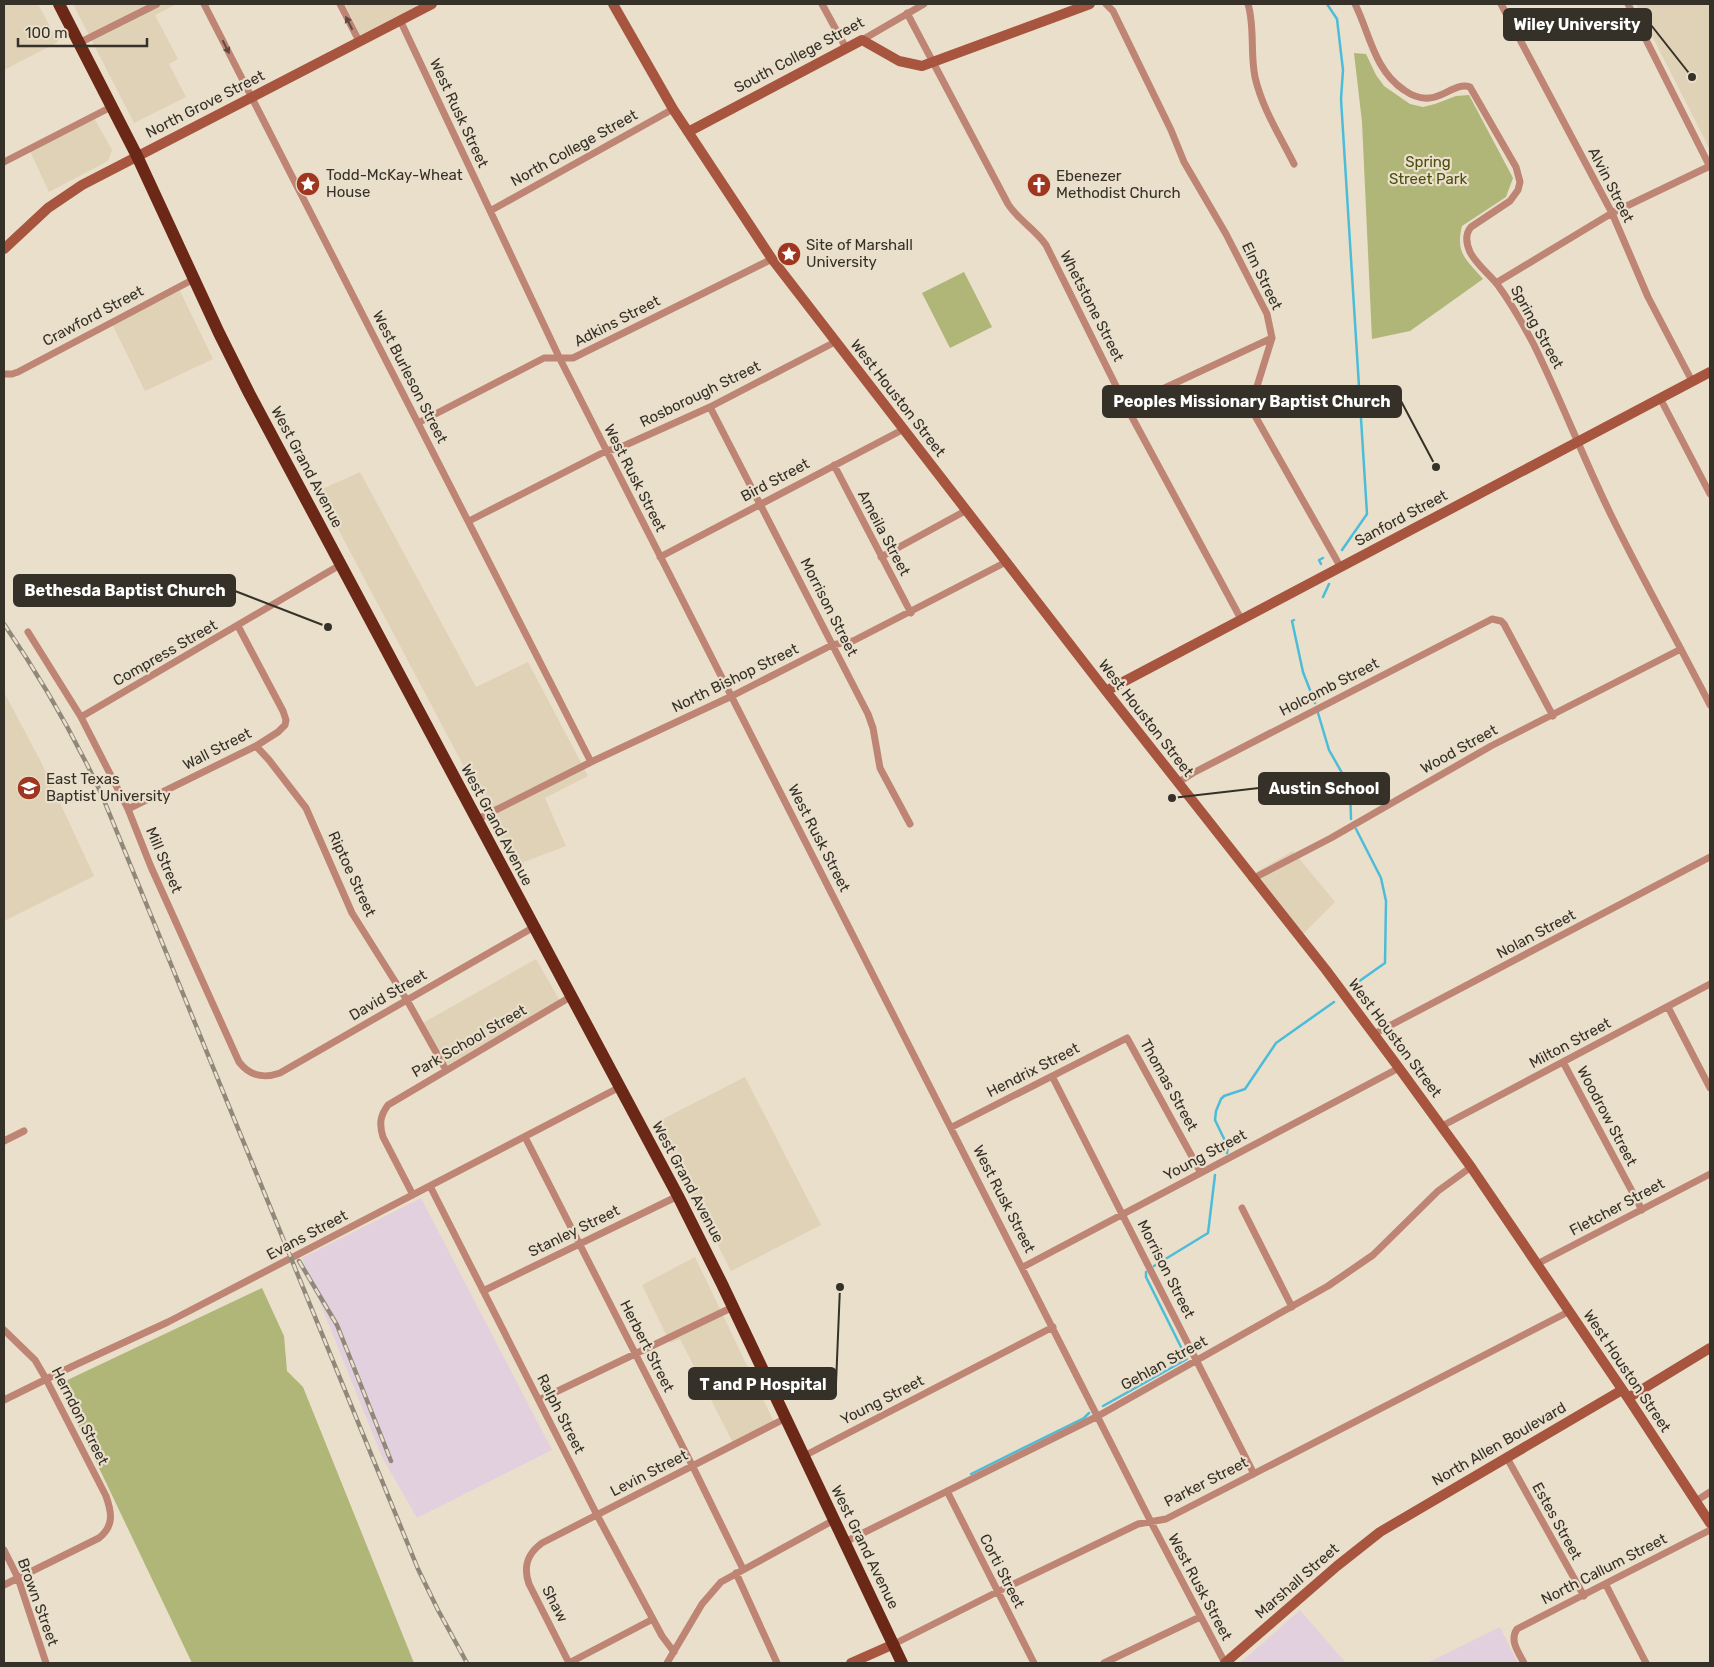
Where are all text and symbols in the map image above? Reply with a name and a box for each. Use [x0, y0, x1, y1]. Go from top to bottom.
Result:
callout: Wiley University [1504, 9, 1651, 40]
street label: South College Street [731, 13, 867, 97]
scale bar [18, 15, 146, 47]
one-way arrow [345, 15, 353, 30]
text: Wiley University [1513, 15, 1641, 34]
text: 100 m [25, 24, 67, 42]
one-way arrow [222, 40, 230, 54]
street label: West Rusk Street [426, 56, 492, 171]
street label: North Grove Street [143, 66, 268, 142]
street label: North College Street [507, 106, 641, 190]
street label: Alvin Street [1584, 144, 1638, 226]
park label: Spring Street Park [1389, 153, 1467, 188]
place label: Todd-McKay-Wheat House [326, 166, 463, 201]
place label: Ebenezer Methodist Church [1056, 167, 1181, 202]
place icon: Todd-McKay-Wheat House [295, 171, 321, 197]
church icon: Ebenezer Methodist Church [1026, 172, 1052, 198]
place label: Site of Marshall University [806, 236, 913, 271]
street label: Elm Street [1238, 239, 1286, 313]
place icon: Site of Marshall University [776, 241, 802, 267]
street label: Whetstone Street [1056, 248, 1128, 365]
street label: Crawford Street [40, 282, 147, 350]
street label: Spring Street [1507, 282, 1567, 372]
street label: Adkins Street [571, 292, 663, 350]
street label: West Burleson Street [369, 308, 451, 446]
street label: West Houston Street [847, 336, 949, 460]
street label: Rosborough Street [637, 357, 763, 431]
callout: Peoples Missionary Baptist Church [1103, 386, 1401, 417]
text: Peoples Missionary Baptist Church [1113, 392, 1391, 411]
street label: West Grand Avenue [267, 403, 347, 531]
street label: West Rusk Street [600, 421, 670, 535]
street label: Bird Street [738, 454, 813, 506]
street label: Sanford Street [1352, 486, 1451, 550]
street label: Ameila Street [854, 487, 914, 579]
street label: Morrison Street [796, 555, 862, 659]
callout: Bethesda Baptist Church [14, 575, 235, 606]
text: Bethesda Baptist Church [24, 581, 226, 600]
street label: Compress Street [110, 616, 220, 690]
street label: North Bishop Street [669, 640, 801, 716]
street label: Holcomb Street [1276, 654, 1382, 720]
street label: West Houston Street [1095, 656, 1197, 780]
street label: Wood Street [1418, 720, 1501, 777]
street label: Wall Street [180, 724, 254, 774]
street label: West Grand Avenue [457, 761, 537, 889]
place label: East Texas Baptist University [46, 770, 171, 805]
callout: Austin School [1259, 773, 1389, 804]
school or university icon: East Texas Baptist University [16, 775, 42, 801]
text: Austin School [1269, 779, 1379, 798]
street label: West Rusk Street [784, 781, 854, 895]
street label: Mill Street [142, 824, 186, 896]
street label: Riptoe Street [324, 828, 380, 920]
street label: Nolan Street [1493, 906, 1579, 962]
street label: David Street [346, 966, 430, 1024]
street label: West Houston Street [1345, 975, 1446, 1101]
street label: Park School Street [408, 1001, 530, 1081]
street label: Milton Street [1526, 1014, 1614, 1072]
street label: Thomas Street [1136, 1036, 1202, 1134]
street label: Hendrix Street [984, 1039, 1082, 1101]
street label: Woodrow Street [1573, 1063, 1641, 1169]
street label: West Grand Avenue [648, 1118, 728, 1246]
street label: Young Street [1161, 1126, 1250, 1184]
street label: West Rusk Street [969, 1142, 1039, 1256]
street label: Fletcher Street [1566, 1174, 1668, 1240]
street label: Stanley Street [525, 1201, 623, 1261]
street label: Evans Street [264, 1206, 351, 1264]
street label: Morrison Street [1133, 1217, 1199, 1321]
street label: Herbert Street [616, 1297, 678, 1395]
street label: West Houston Street [1579, 1306, 1675, 1436]
street label: Gehlan Street [1118, 1332, 1210, 1394]
street label: Herndon Street [48, 1364, 112, 1468]
callout: T and P Hospital [689, 1368, 836, 1399]
street label: Ralph Street [533, 1371, 589, 1457]
street label: Young Street [837, 1371, 927, 1429]
text: T and P Hospital [700, 1375, 826, 1394]
street label: North Allen Boulevard [1429, 1398, 1569, 1490]
street label: Levin Street [607, 1446, 691, 1500]
street label: Parker Street [1161, 1453, 1251, 1511]
street label: Estes Street [1528, 1479, 1586, 1563]
street label: West Grand Avenue [827, 1482, 903, 1612]
street label: West Rusk Street [1164, 1530, 1236, 1644]
street label: North Callum Street [1538, 1530, 1670, 1608]
street label: Corti Street [976, 1531, 1028, 1611]
street label: Marshall Street [1251, 1540, 1343, 1622]
street label: Brown Street [14, 1556, 62, 1648]
street label: Shaw [538, 1583, 572, 1625]

